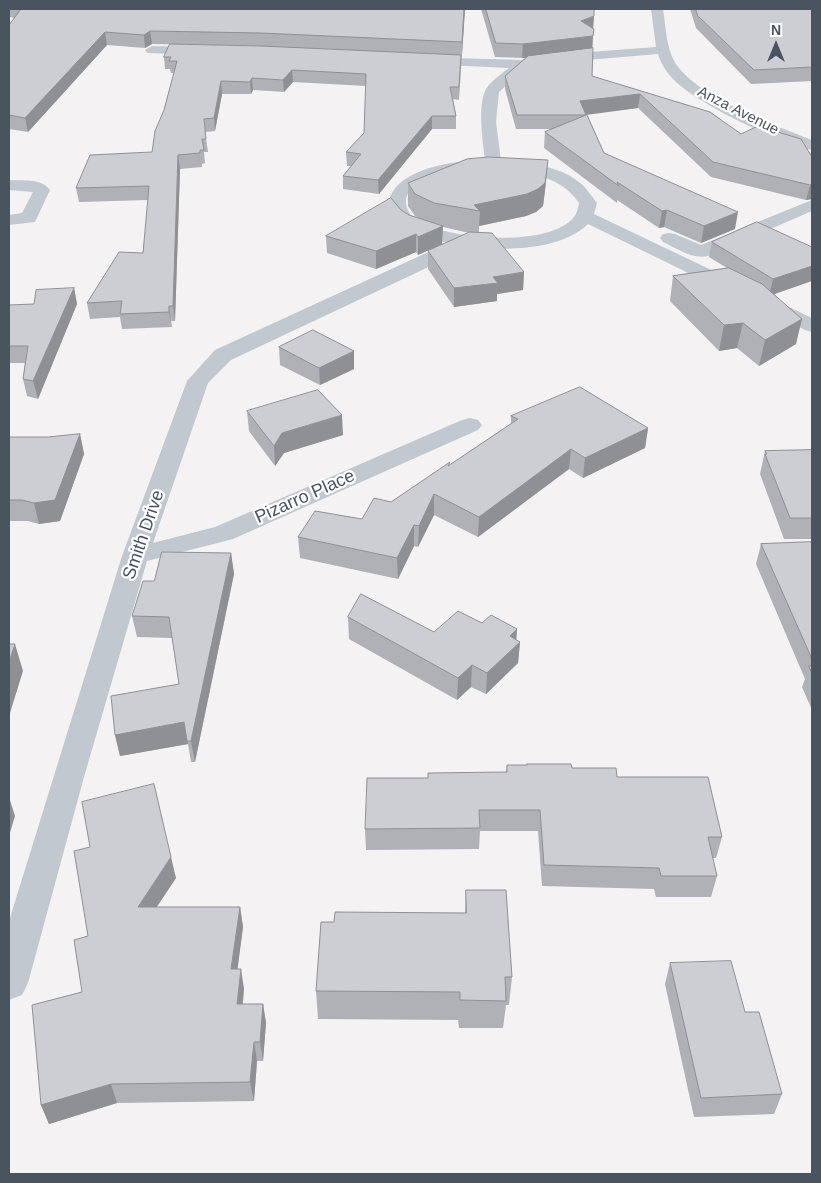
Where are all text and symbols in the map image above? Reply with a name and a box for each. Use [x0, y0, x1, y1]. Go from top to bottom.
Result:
north arrow [751, 20, 801, 70]
text: N [771, 22, 781, 38]
street label: Anza Avenue [694, 83, 782, 139]
street label: Pizarro Place [252, 465, 358, 529]
street label: Smith Drive [119, 488, 169, 582]

